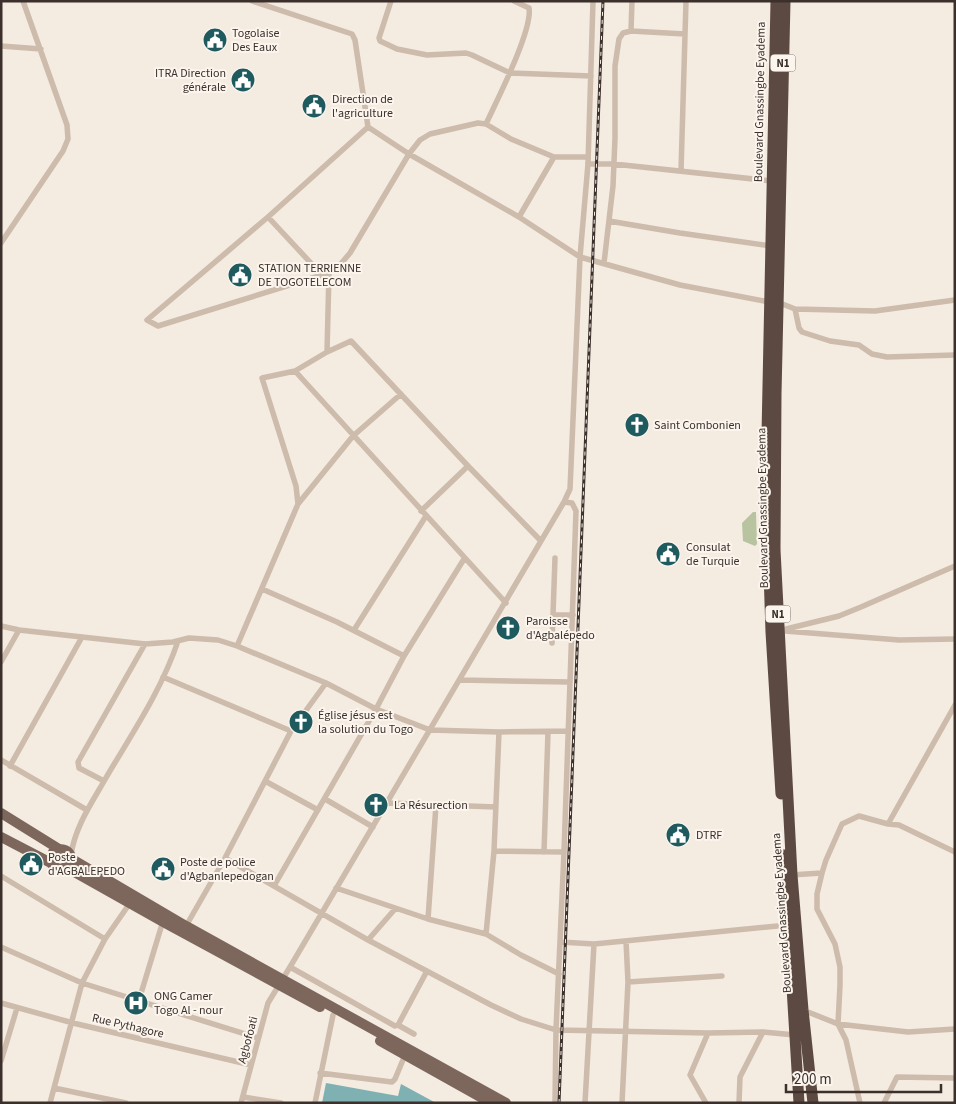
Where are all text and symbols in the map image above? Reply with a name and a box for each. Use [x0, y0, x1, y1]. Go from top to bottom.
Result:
street label: Boulevard Gnassingbe Eyadema [750, 22, 770, 182]
place label: Togolaise Des Eaux [232, 25, 280, 56]
public building icon: Togolaise Des Eaux [202, 27, 228, 53]
road number: N1 [770, 54, 796, 72]
place label: ITRA Direction générale [155, 65, 226, 96]
public building icon: ITRA Direction générale [230, 67, 256, 93]
place label: Direction de l'agriculture [332, 91, 393, 122]
public building icon: Direction de l'agriculture [301, 93, 327, 119]
place label: STATION TERRIENNE DE TOGOTELECOM [258, 260, 361, 291]
public building icon: STATION TERRIENNE DE TOGOTELECOM [227, 262, 253, 288]
church icon: Saint Combonien [624, 412, 650, 438]
place label: Saint Combonien [654, 417, 741, 434]
street label: Boulevard Gnassingbe Eyadema [753, 428, 773, 588]
place label: Consulat de Turquie [686, 539, 740, 570]
public building icon: Consulat de Turquie [655, 541, 681, 567]
road number: N1 [766, 606, 790, 622]
place label: Paroisse d'Agbalépedo [526, 613, 595, 644]
church icon: Paroisse d'Agbalépedo [495, 615, 521, 641]
place label: Église jésus est la solution du Togo [318, 707, 413, 738]
church icon: Église jésus est la solution du Togo [288, 709, 314, 735]
church icon: La Résurection [363, 792, 389, 818]
place label: La Résurection [394, 797, 468, 814]
public building icon: DTRF [665, 822, 691, 848]
place label: DTRF [696, 827, 722, 844]
street label: Boulevard Gnassingbe Eyadema [768, 832, 796, 994]
place label: Poste d'AGBALEPEDO [48, 849, 125, 880]
public building icon: Poste d'AGBALEPEDO [18, 851, 44, 877]
place label: Poste de police d'Agbanlepedogan [180, 854, 274, 885]
public building icon: Poste de police d'Agbanlepedogan [150, 856, 176, 882]
place label: ONG Camer Togo Al - nour [154, 988, 224, 1019]
hospital icon: ONG Camer Togo Al - nour [123, 990, 149, 1016]
street label: Rue Pythagore [90, 1009, 166, 1043]
street label: Agbofoati [234, 1014, 262, 1066]
scale bar [786, 1062, 941, 1094]
text: 200 m [794, 1069, 832, 1090]

